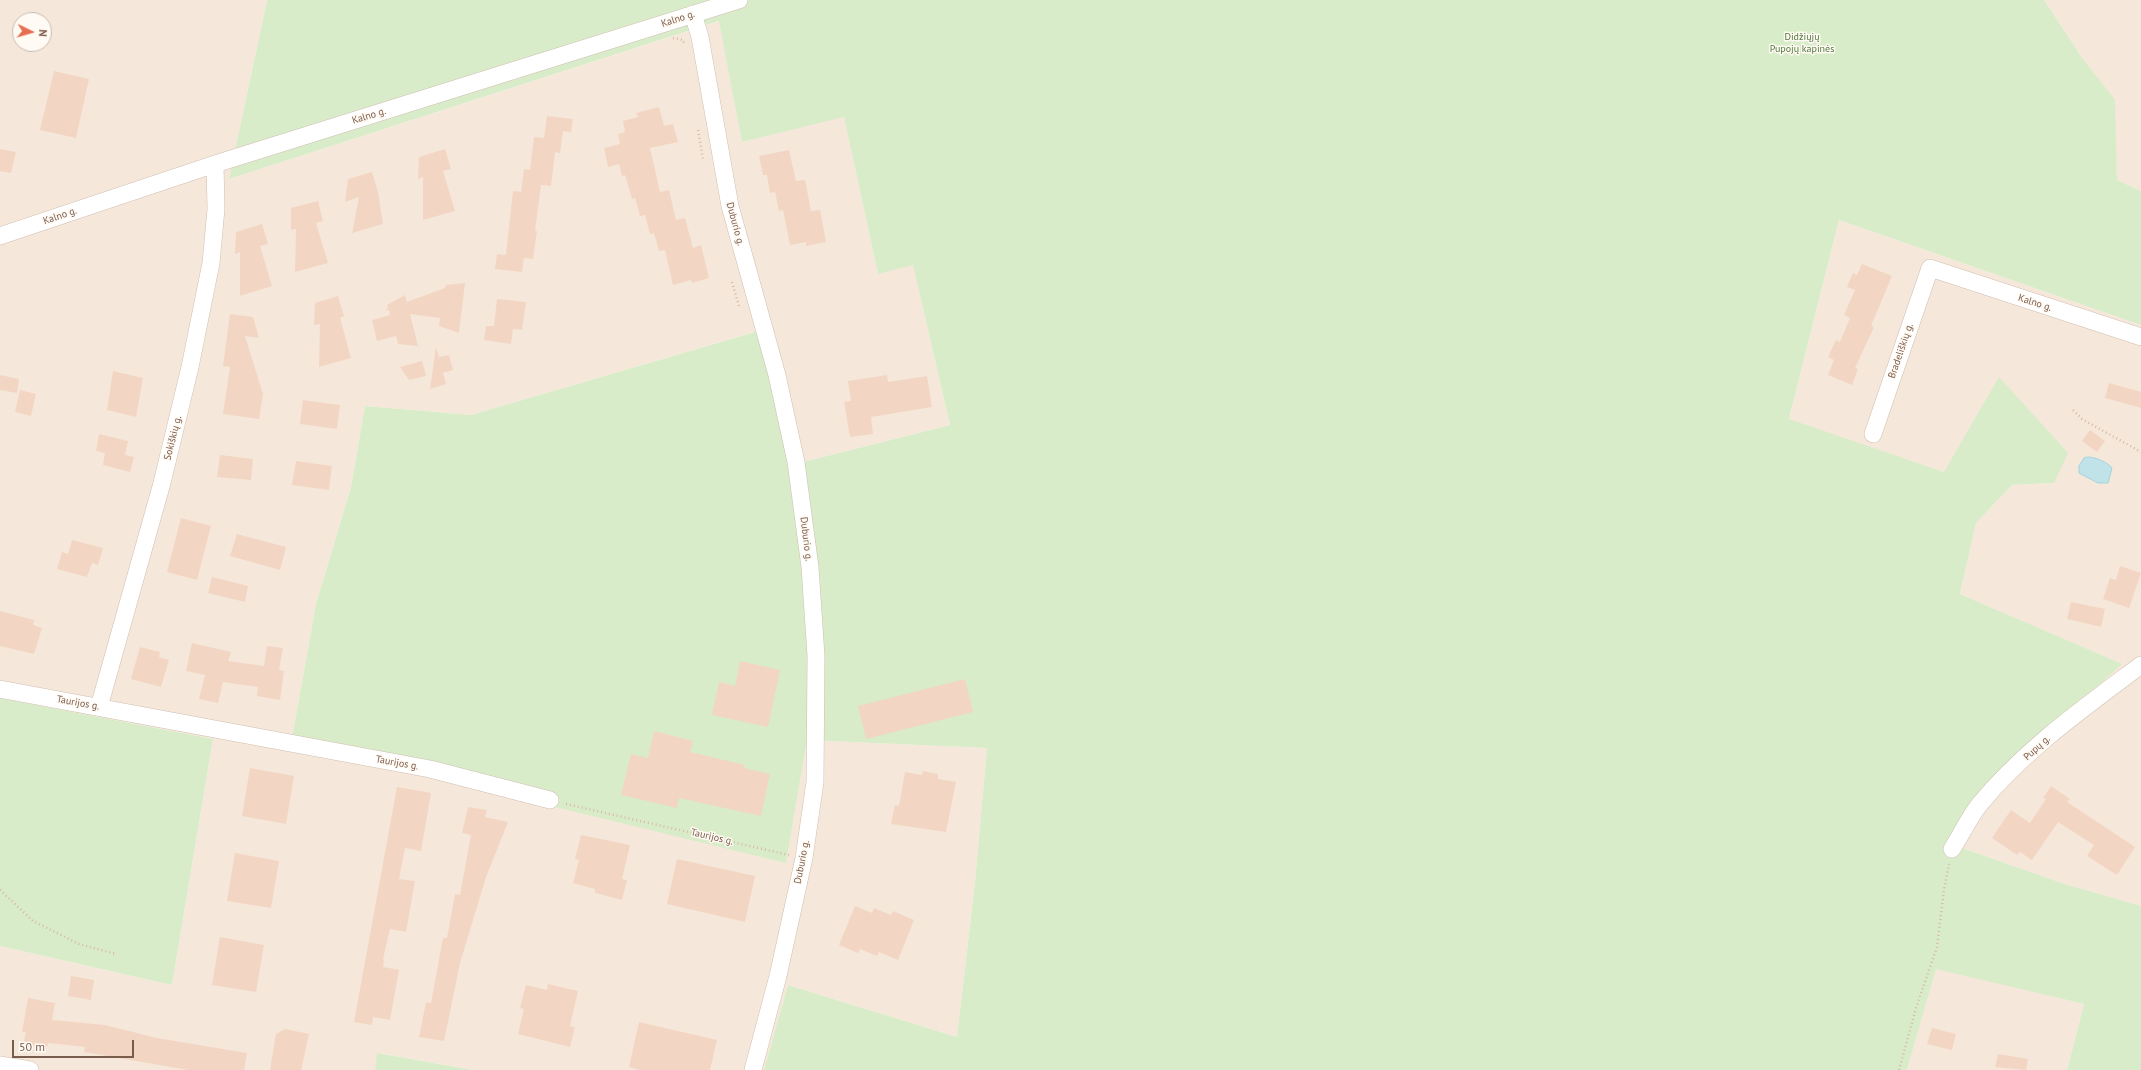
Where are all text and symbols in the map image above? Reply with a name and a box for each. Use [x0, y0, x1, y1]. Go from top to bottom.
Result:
street label: Kalno g. [660, 8, 696, 30]
north arrow [12, 12, 52, 52]
text: N [36, 29, 50, 37]
park label: Didžiųjų Pupojų kapinės [1770, 31, 1834, 54]
street label: Kalno g. [351, 105, 387, 127]
street label: Duburio g. [723, 201, 747, 247]
street label: Kalno g. [42, 205, 78, 227]
street label: Kalno g. [2017, 292, 2053, 314]
street label: Bradeliškių g. [1886, 322, 1916, 380]
street label: Sokiškių g. [162, 415, 184, 461]
street label: Duburio g. [797, 516, 815, 562]
street label: Taurijos g. [56, 693, 100, 713]
street label: Pupų g. [2021, 733, 2053, 763]
street label: Taurijos g. [375, 753, 419, 773]
street label: Taurijos g. [690, 826, 734, 848]
street label: Duburio g. [792, 839, 812, 885]
scale bar [14, 1032, 136, 1058]
text: 50 m [19, 1039, 45, 1054]

